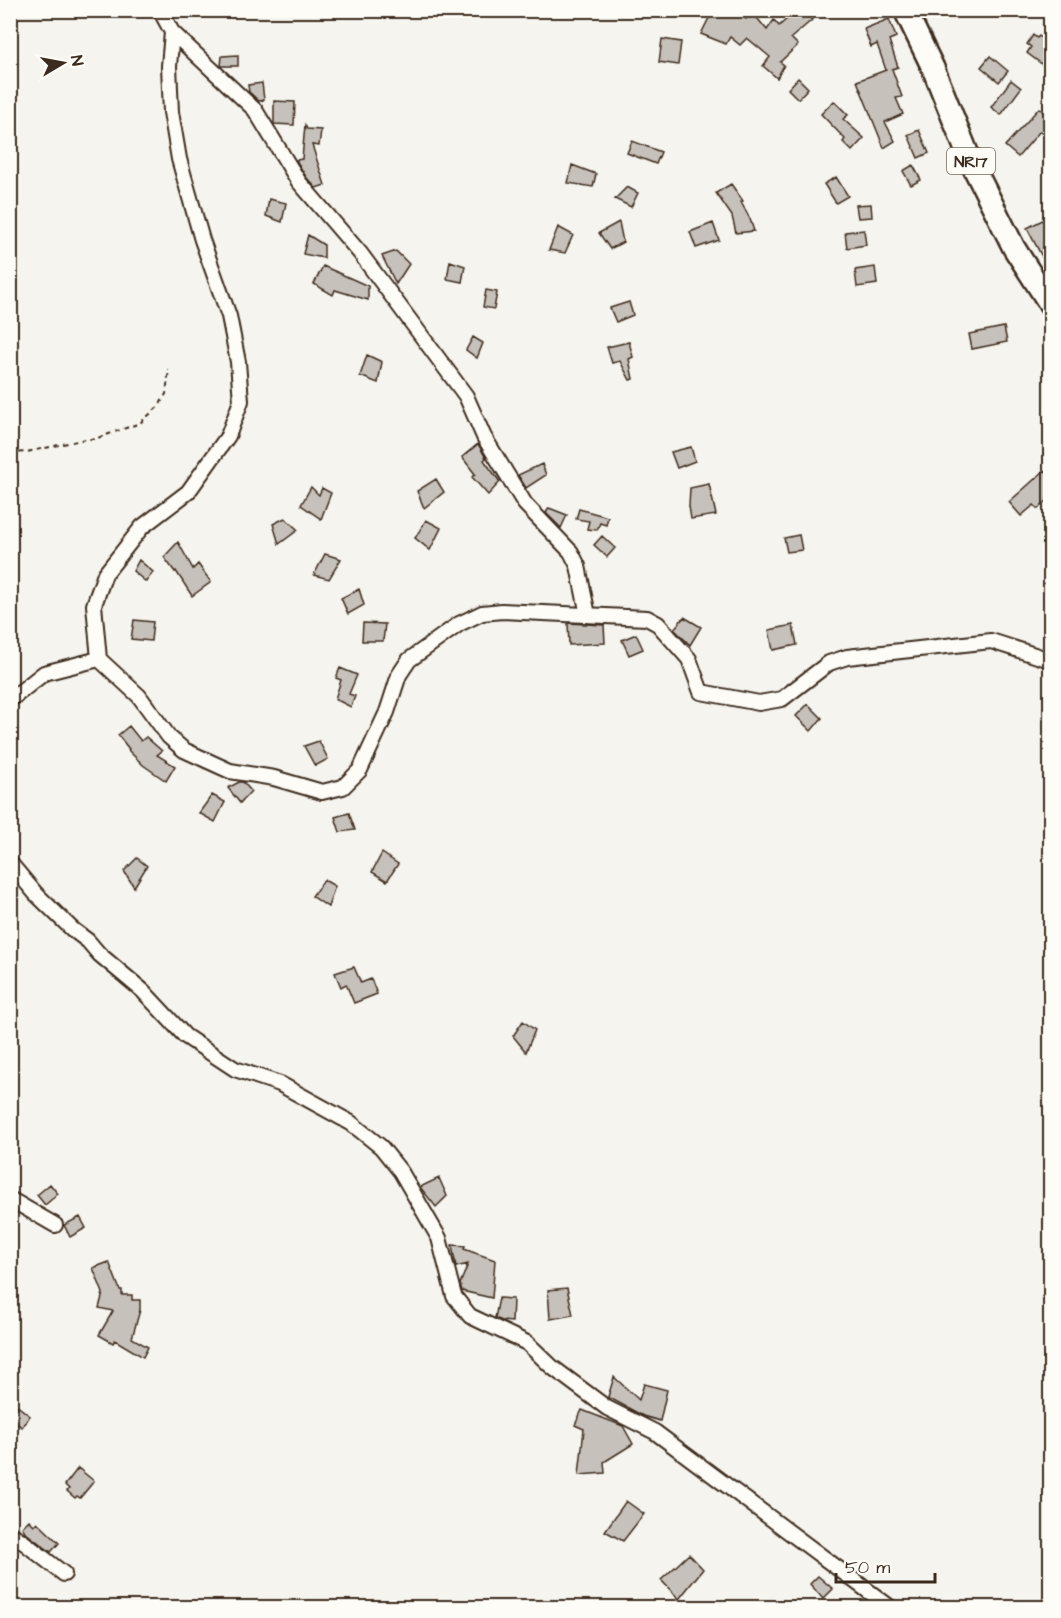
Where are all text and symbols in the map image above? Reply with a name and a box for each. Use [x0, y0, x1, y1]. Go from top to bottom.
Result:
north arrow [33, 33, 93, 93]
text: N [65, 54, 88, 67]
road number: NR17 [947, 148, 995, 174]
scale bar [836, 1546, 935, 1584]
text: 50 m [845, 1555, 890, 1580]

